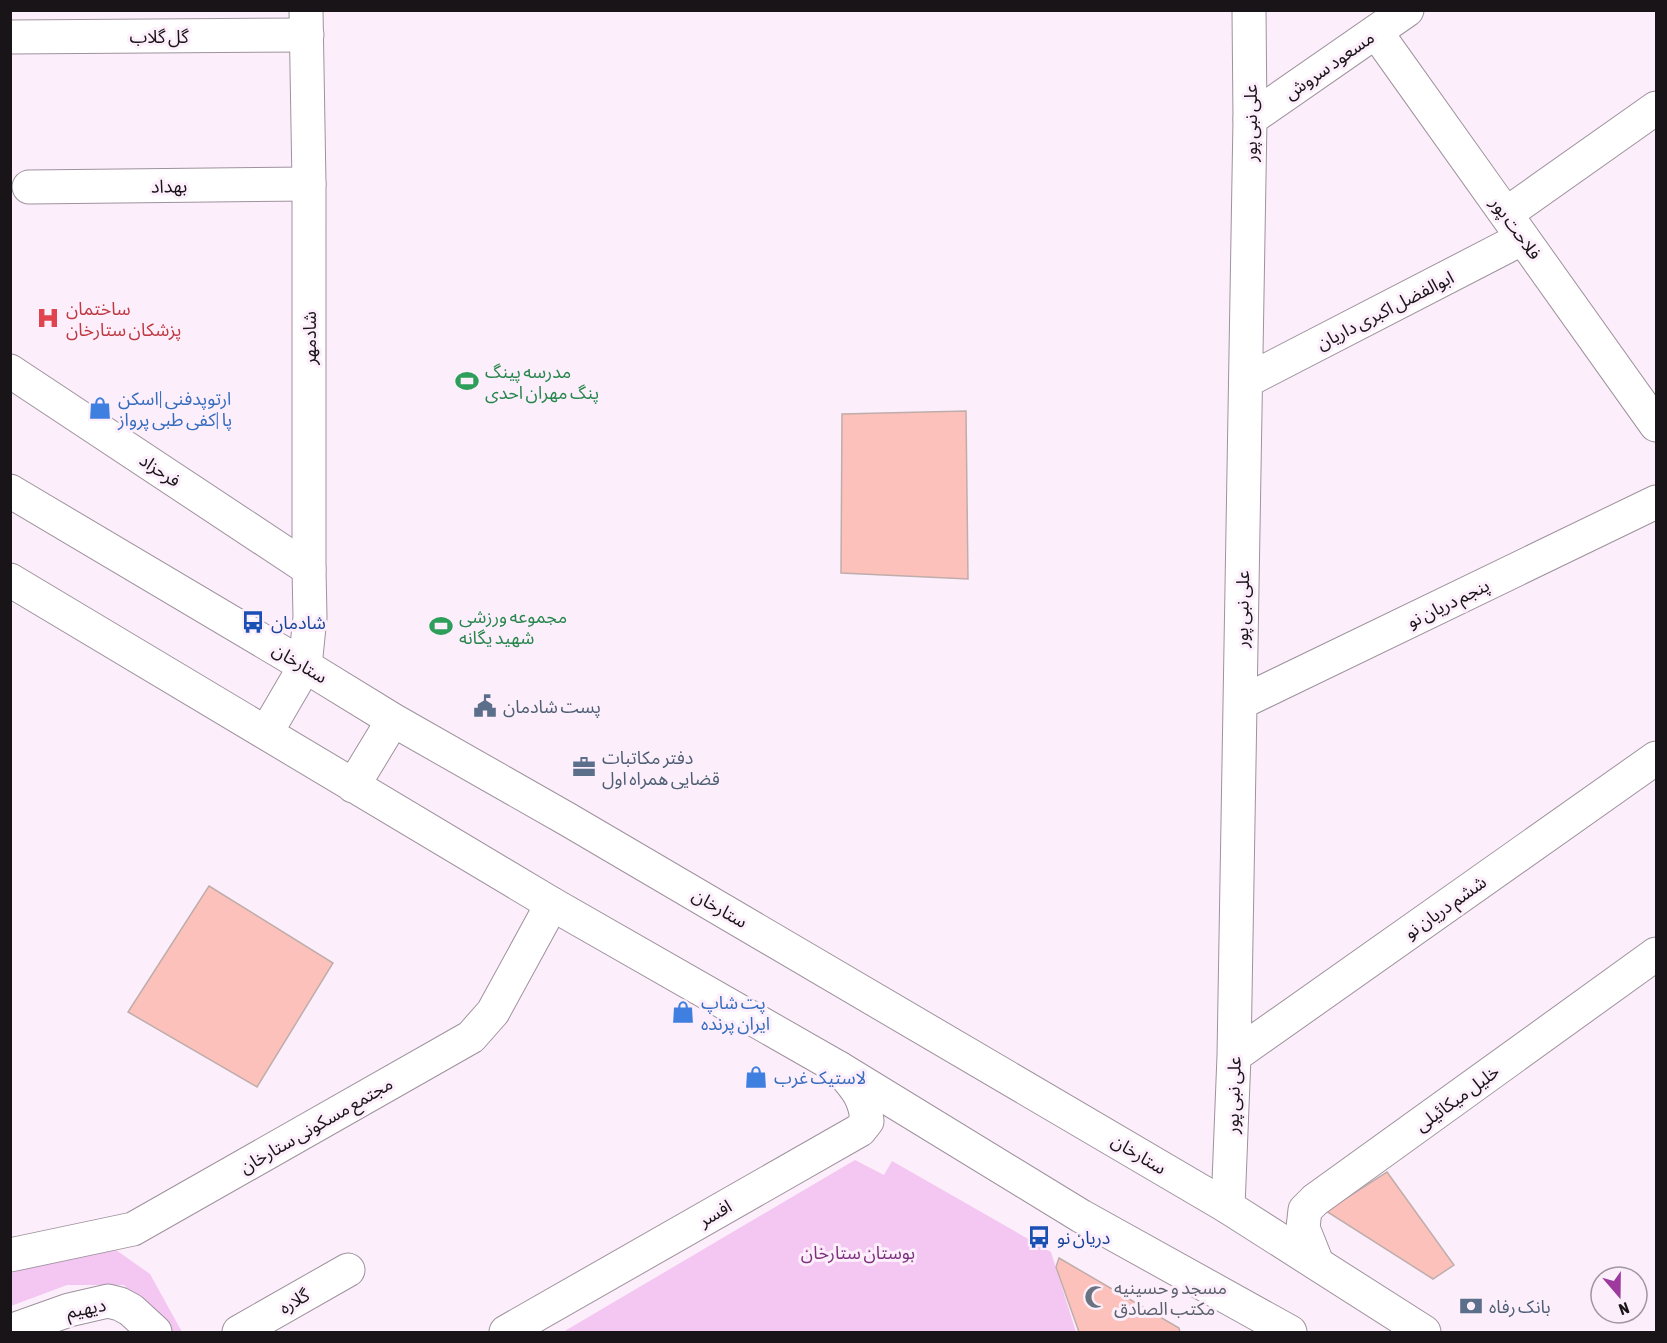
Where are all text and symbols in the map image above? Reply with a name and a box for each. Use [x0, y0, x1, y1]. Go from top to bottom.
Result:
street label: گل گلاب [129, 26, 189, 48]
street label: مسعود سروش [1280, 26, 1378, 104]
street label: علی نبی پور [1240, 84, 1262, 163]
street label: بهداد [151, 175, 187, 197]
street label: فلاحت پور [1485, 192, 1546, 264]
street label: ابوالفضل اکبری داریان [1313, 266, 1458, 355]
place label: ساختمان پزشکان ستارخان [66, 298, 181, 341]
hospital icon: ساختمان پزشکان ستارخان [35, 305, 61, 331]
street label: شادمهر [299, 311, 321, 366]
place label: مدرسه پینگ پنگ مهران احدی [485, 361, 599, 404]
sports icon: مدرسه پینگ پنگ مهران احدی [454, 368, 480, 394]
place label: ارتوپدفنی |اسکن پا |کفی طبی پرواز [117, 388, 232, 431]
shop icon: ارتوپدفنی |اسکن پا |کفی طبی پرواز [87, 395, 113, 421]
street label: فرحزاد [135, 449, 184, 492]
street label: علی نبی پور [1231, 570, 1254, 649]
street label: پنجم دریان‌ نو [1403, 574, 1494, 635]
place label: مجموعه ورزشی شهید یگانه [459, 606, 567, 648]
bus stop icon: شادمان [240, 609, 266, 635]
place label: شادمان [271, 612, 326, 634]
sports icon: مجموعه ورزشی شهید یگانه [428, 613, 454, 639]
street label: ستارخان [268, 639, 331, 688]
public building icon: پست شادمان [472, 693, 498, 719]
place label: پست شادمان [503, 696, 601, 718]
place label: دفتر مکاتبات قضایی همراه اول [602, 747, 720, 790]
office icon: دفتر مکاتبات قضایی همراه اول [571, 754, 597, 780]
street label: ششم دریان نو [1400, 871, 1492, 945]
street label: ستارخان [688, 884, 751, 933]
place label: پت شاپ ایران پرنده [701, 992, 770, 1035]
shop icon: پت شاپ ایران پرنده [670, 999, 696, 1025]
street label: علی نبی پور [1221, 1056, 1246, 1135]
street label: خلیل میکائیلی [1411, 1060, 1504, 1136]
shop icon: لاستیک غرب [743, 1064, 769, 1090]
place label: لاستیک غرب [774, 1067, 866, 1089]
street label: مجتمع مسکونی ستارخان [236, 1073, 398, 1181]
street label: ستارخان [1107, 1130, 1170, 1179]
street label: افسر [694, 1195, 736, 1232]
bus stop icon: دریان نو [1026, 1224, 1052, 1250]
place label: دریان نو [1057, 1227, 1110, 1249]
park label: بوستان ستارخان [801, 1242, 915, 1264]
north arrow [1589, 1265, 1649, 1325]
place label: مسجد و حسینیه مکتب الصادق [1114, 1277, 1227, 1319]
street label: گلاره [275, 1284, 314, 1319]
mosque icon: مسجد و حسینیه مکتب الصادق [1083, 1284, 1109, 1310]
bank icon: بانک رفاه [1458, 1293, 1484, 1319]
street label: دیهیم [64, 1294, 108, 1325]
place label: بانک رفاه [1489, 1296, 1551, 1318]
text: N [1617, 1299, 1632, 1319]

